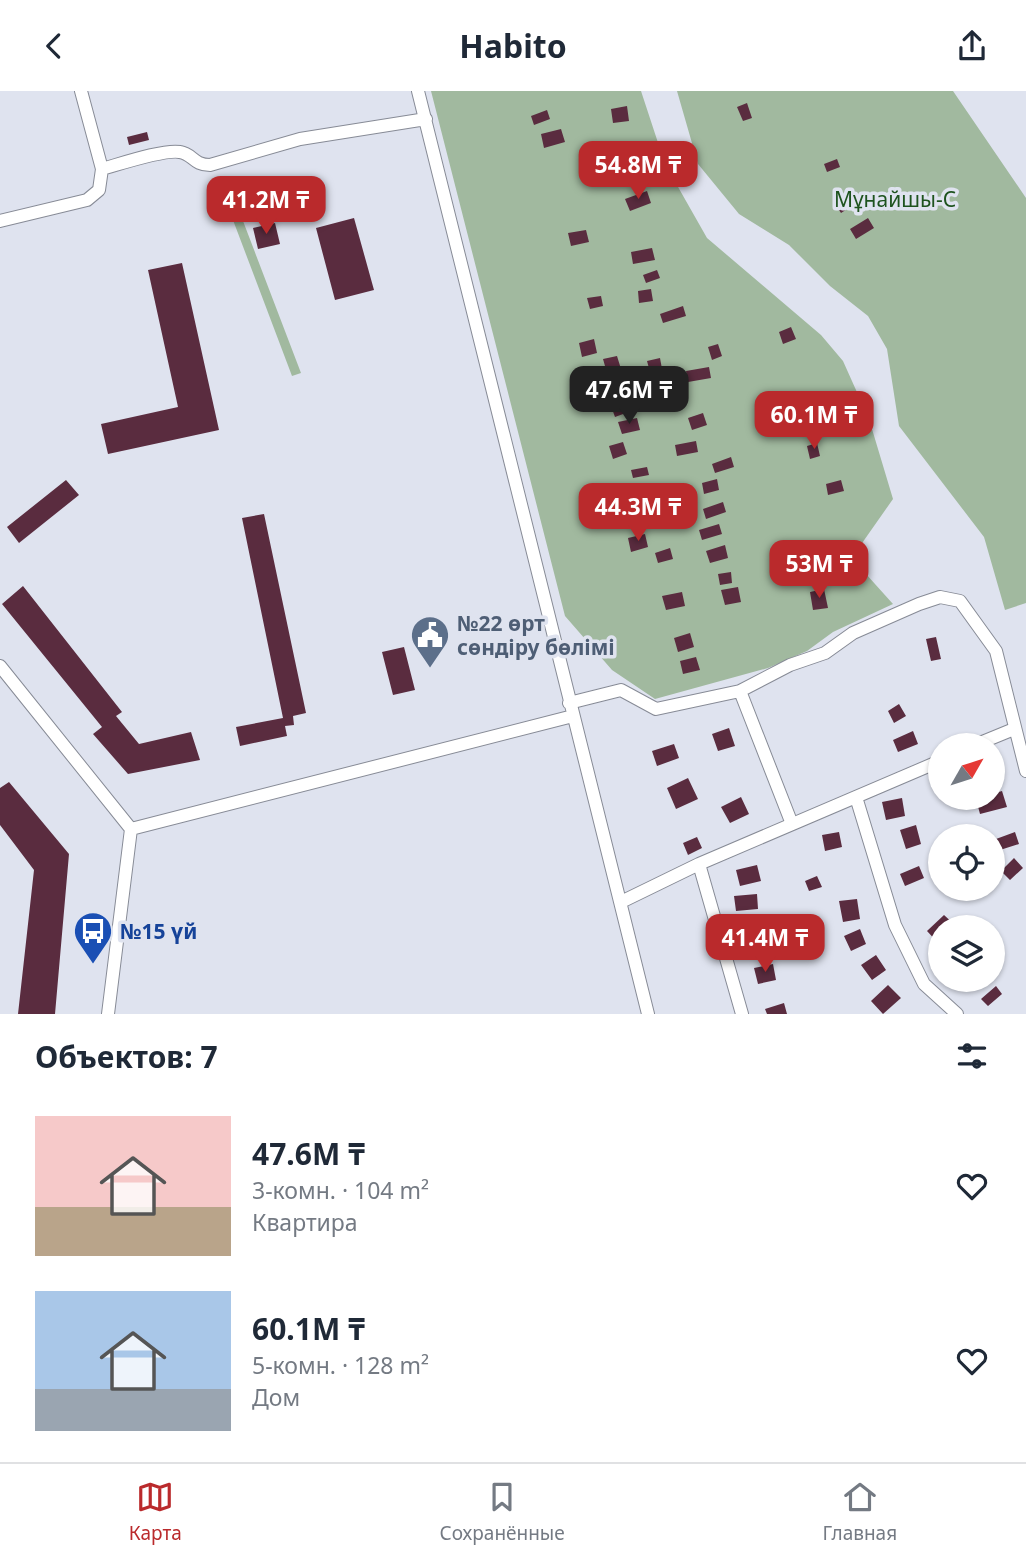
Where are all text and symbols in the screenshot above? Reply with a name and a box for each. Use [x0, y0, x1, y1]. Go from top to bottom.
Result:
text: Habito [459, 24, 567, 67]
icon: back [35, 27, 73, 65]
icon: share [953, 27, 991, 65]
pin: 54.8M ₸ [573, 141, 703, 201]
text: 54.8M ₸ [595, 148, 681, 180]
pin: 41.2M ₸ [201, 177, 331, 236]
text: 41.2M ₸ [223, 183, 309, 215]
park label: Мұнайшы-С [834, 185, 956, 213]
pin: 47.6M ₸ [564, 367, 694, 426]
text: 47.6M ₸ [586, 373, 672, 405]
pin: 60.1M ₸ [749, 391, 879, 451]
text: 60.1M ₸ [771, 398, 857, 430]
pin: 44.3M ₸ [573, 483, 703, 543]
text: 44.3M ₸ [595, 490, 681, 522]
pin: 53M ₸ [770, 540, 868, 600]
text: 53M ₸ [785, 547, 853, 579]
place label: №22 өрт сөндіру бөлімі [457, 609, 615, 661]
public building icon: №22 өрт сөндіру бөлімі [409, 614, 451, 669]
north arrow [928, 733, 1004, 810]
map controls [928, 733, 1005, 992]
button: locate [928, 824, 1005, 901]
bus stop icon: №15 үй [72, 910, 114, 965]
pin: 41.4M ₸ [700, 915, 830, 974]
button: layers [928, 915, 1005, 992]
place label: №15 үй [120, 917, 197, 945]
text: 41.4M ₸ [722, 921, 808, 953]
text: Объектов: 7 [35, 1036, 218, 1077]
icon: filters [953, 1037, 991, 1075]
text: 47.6M ₸ [252, 1133, 365, 1174]
icon: home [91, 1144, 175, 1228]
icon: heart [953, 1167, 991, 1205]
text: 3-комн. · 104 m² [252, 1174, 429, 1206]
text: Квартира [252, 1206, 358, 1238]
text: 60.1M ₸ [252, 1308, 365, 1349]
icon: home [91, 1319, 175, 1403]
icon: heart [953, 1342, 991, 1380]
text: 5-комн. · 128 m² [252, 1349, 429, 1381]
text: Дом [252, 1381, 300, 1413]
tab: Карта [129, 1478, 182, 1546]
tab: Сохранённые [440, 1478, 565, 1546]
tab: Главная [822, 1478, 897, 1546]

